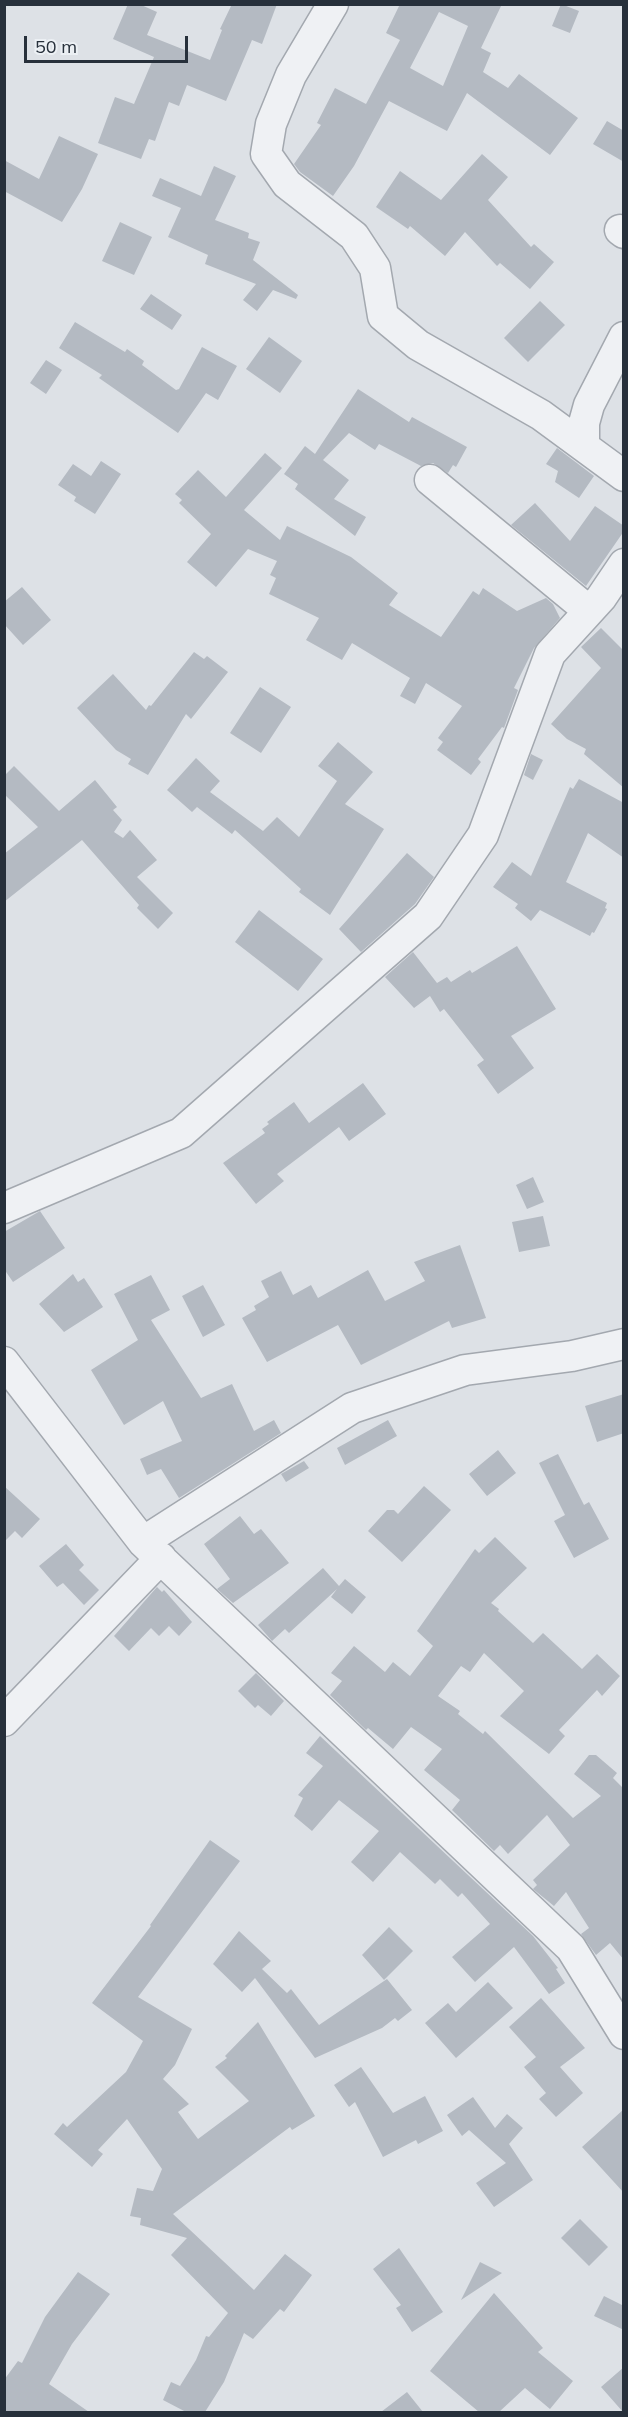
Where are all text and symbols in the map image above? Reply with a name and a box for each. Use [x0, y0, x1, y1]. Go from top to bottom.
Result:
scale bar [27, 24, 190, 62]
text: 50 m [35, 35, 77, 58]

